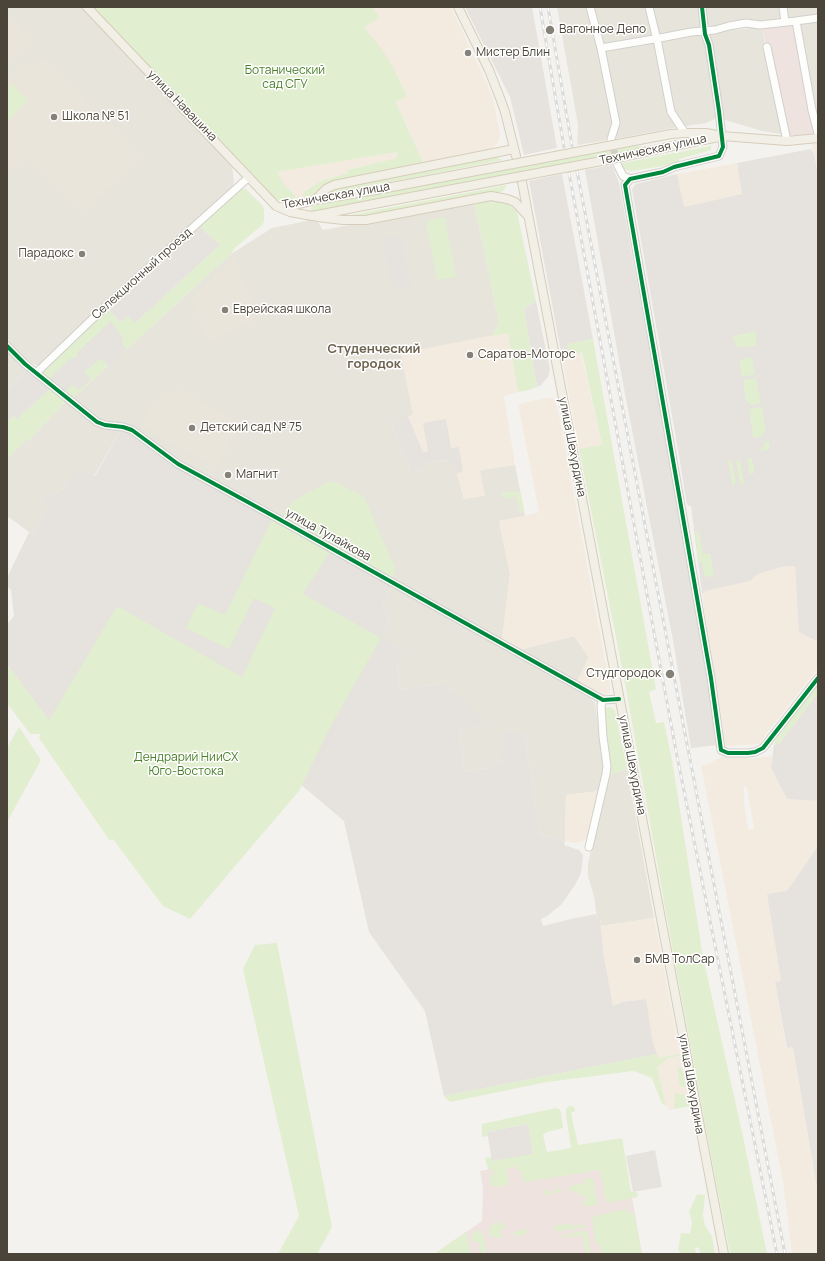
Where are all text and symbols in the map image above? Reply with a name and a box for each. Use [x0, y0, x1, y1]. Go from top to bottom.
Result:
place label: Вагонное Депо [559, 23, 646, 37]
marker: Вагонное Депо [544, 24, 556, 36]
place label: Мистер Блин [476, 46, 550, 60]
marker: Мистер Блин [463, 48, 473, 58]
park label: Ботанический сад СГУ [245, 64, 325, 92]
street label: улица Навашина [144, 67, 220, 145]
place label: Школа № 51 [62, 110, 129, 124]
marker: Школа № 51 [49, 112, 59, 122]
street label: Техническая улица [598, 132, 708, 168]
street label: Техническая улица [281, 179, 391, 213]
street label: Селекционный проезд [89, 225, 195, 323]
place label: Парадокс [19, 247, 74, 261]
marker: Парадокс [77, 249, 87, 259]
place label: Еврейская школа [233, 303, 331, 317]
marker: Еврейская школа [220, 305, 230, 315]
district label: Студенческий городок [327, 341, 421, 372]
place label: Саратов-Моторс [478, 348, 575, 362]
marker: Саратов-Моторс [465, 350, 475, 360]
street label: улица Шехурдина [555, 396, 589, 498]
place label: Детский сад № 75 [200, 421, 302, 435]
marker: Детский сад № 75 [187, 423, 197, 433]
place label: Магнит [236, 468, 278, 482]
marker: Магнит [223, 470, 233, 480]
street label: улица Тулайкова [283, 506, 373, 564]
place label: Студгородок [586, 667, 661, 681]
marker: Студгородок [664, 668, 676, 680]
street label: улица Шехурдина [615, 714, 649, 816]
park label: Дендрарий НииСХ Юго-Востока [134, 751, 238, 779]
place label: БМВ ТолСар [645, 953, 715, 967]
marker: БМВ ТолСар [632, 955, 642, 965]
street label: улица Шехурдина [675, 1033, 707, 1135]

